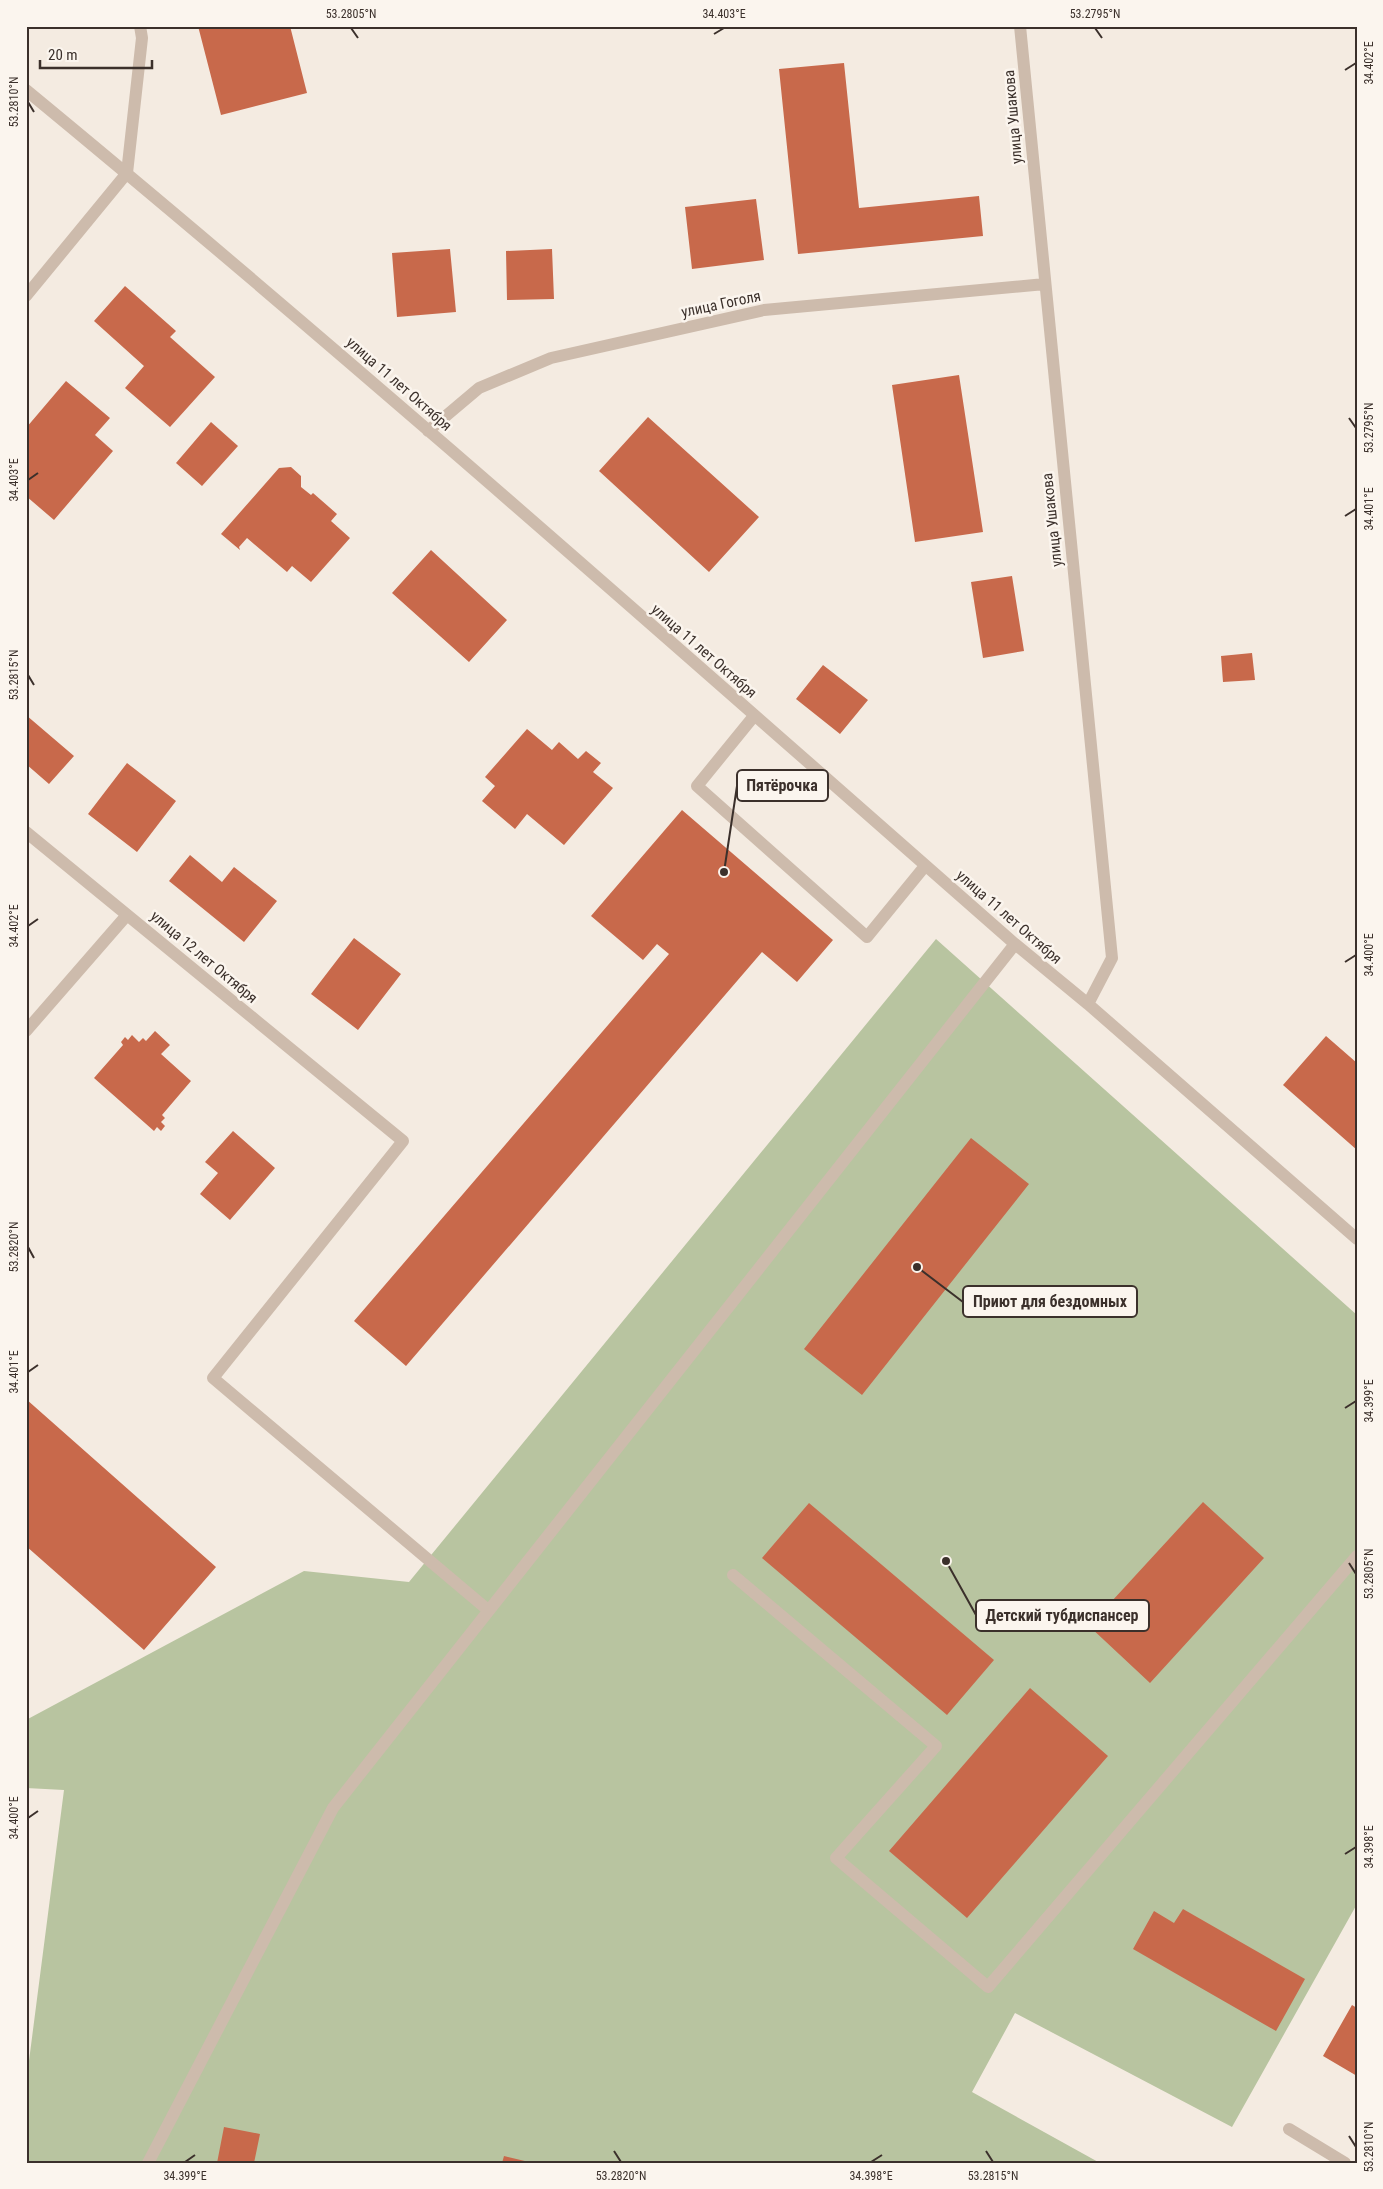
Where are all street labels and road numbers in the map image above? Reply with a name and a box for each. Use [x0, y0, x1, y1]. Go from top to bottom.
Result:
street label: улица Ушакова [1000, 69, 1026, 165]
street label: улица Гоголя [680, 287, 762, 321]
street label: улица 11 лет Октября [343, 333, 455, 435]
street label: улица Ушакова [1038, 472, 1066, 568]
street label: улица 11 лет Октября [648, 600, 760, 702]
street label: улица 11 лет Октября [953, 866, 1065, 968]
street label: улица 12 лет Октября [147, 907, 261, 1007]

